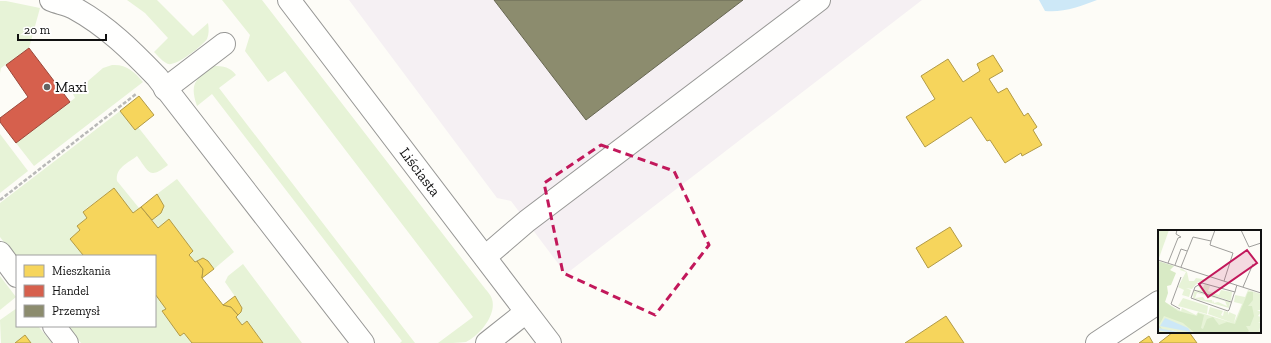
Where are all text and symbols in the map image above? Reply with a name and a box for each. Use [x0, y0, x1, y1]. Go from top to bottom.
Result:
scale bar [18, 16, 106, 42]
text: 20 m [24, 23, 51, 37]
place label: Maxi [55, 78, 87, 96]
marker: Maxi [42, 82, 52, 92]
street label: Liściasta [396, 144, 444, 200]
inset map [1158, 230, 1261, 333]
legend [16, 255, 156, 327]
text: Mieszkania [52, 264, 111, 278]
text: Handel [52, 284, 89, 298]
text: Przemysł [52, 304, 100, 318]

